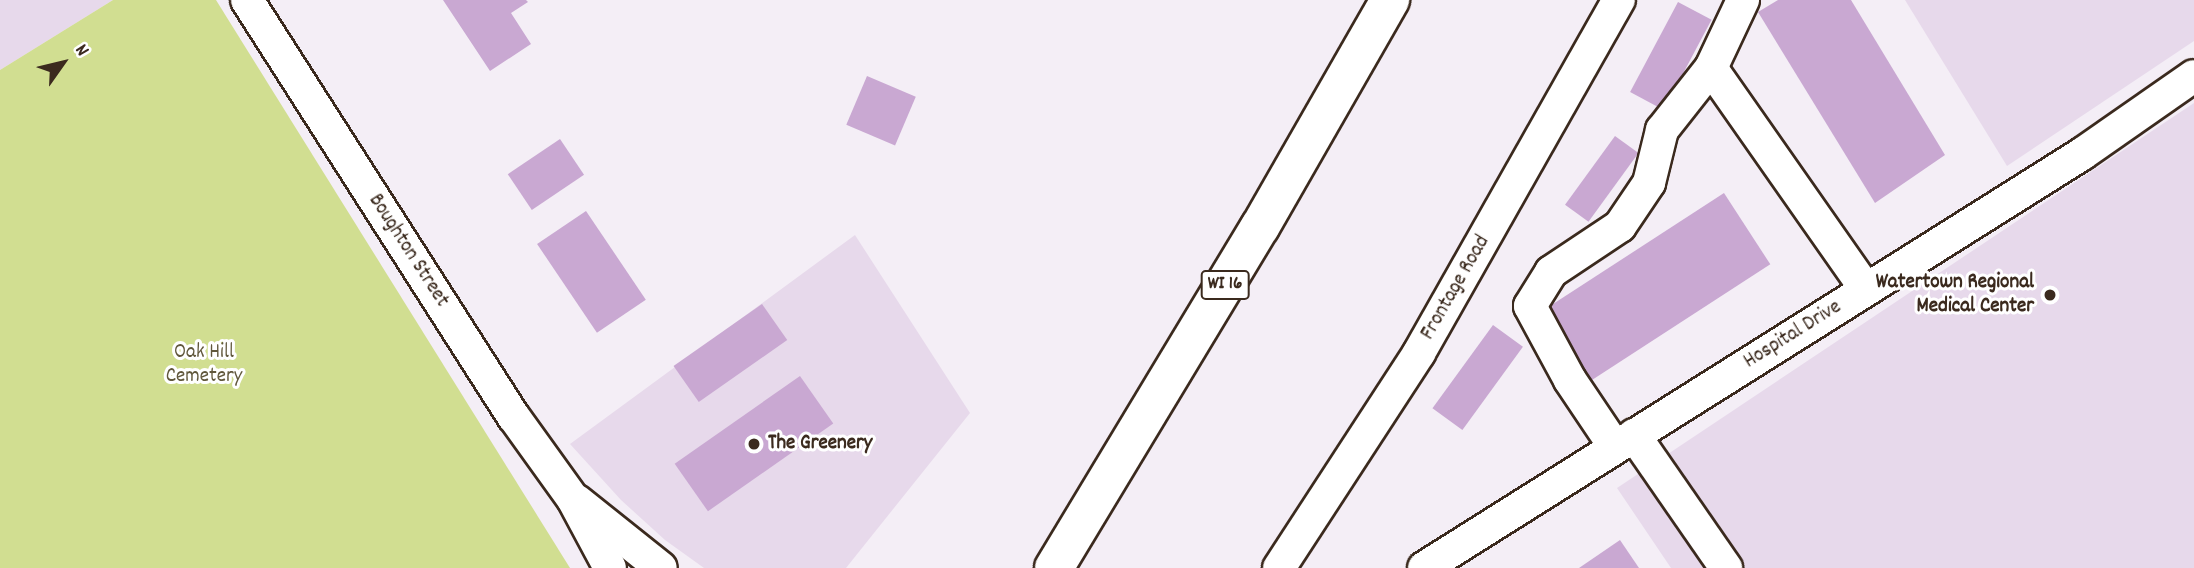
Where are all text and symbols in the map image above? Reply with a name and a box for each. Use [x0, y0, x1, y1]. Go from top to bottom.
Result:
north arrow [28, 28, 98, 98]
text: N [67, 40, 95, 62]
street label: Boughton Street [362, 190, 454, 312]
street label: Frontage Road [1416, 231, 1496, 345]
road number: WI 16 [1200, 270, 1250, 300]
place label: Watertown Regional Medical Center [1876, 270, 2034, 320]
marker: Watertown Regional Medical Center [2040, 285, 2060, 305]
street label: Hospital Drive [1740, 295, 1846, 375]
park label: Oak Hill Cemetery [166, 340, 242, 390]
place label: The Greenery [768, 431, 872, 457]
marker: The Greenery [746, 436, 762, 452]

